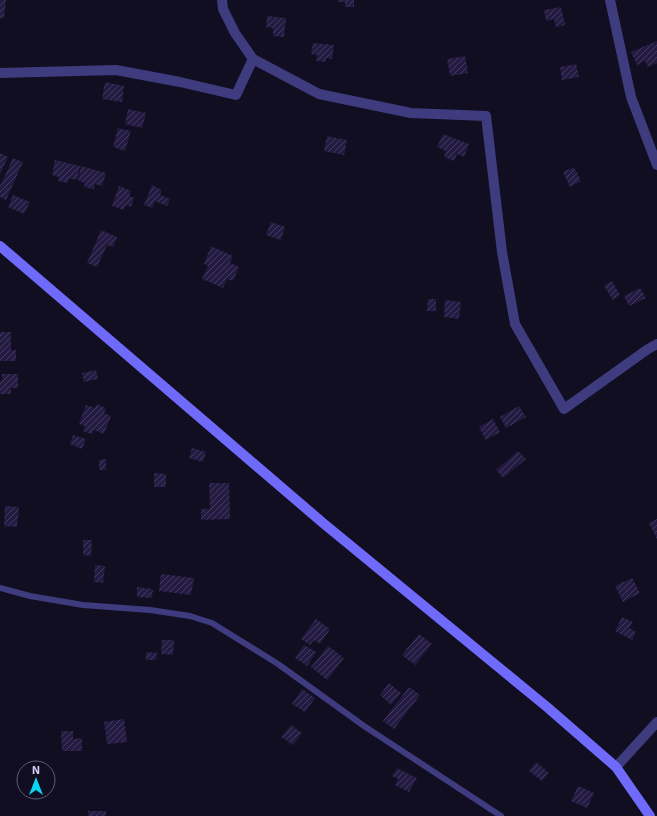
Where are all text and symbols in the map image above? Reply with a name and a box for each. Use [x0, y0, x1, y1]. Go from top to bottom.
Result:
north arrow [16, 760, 56, 800]
text: N [32, 763, 40, 776]

